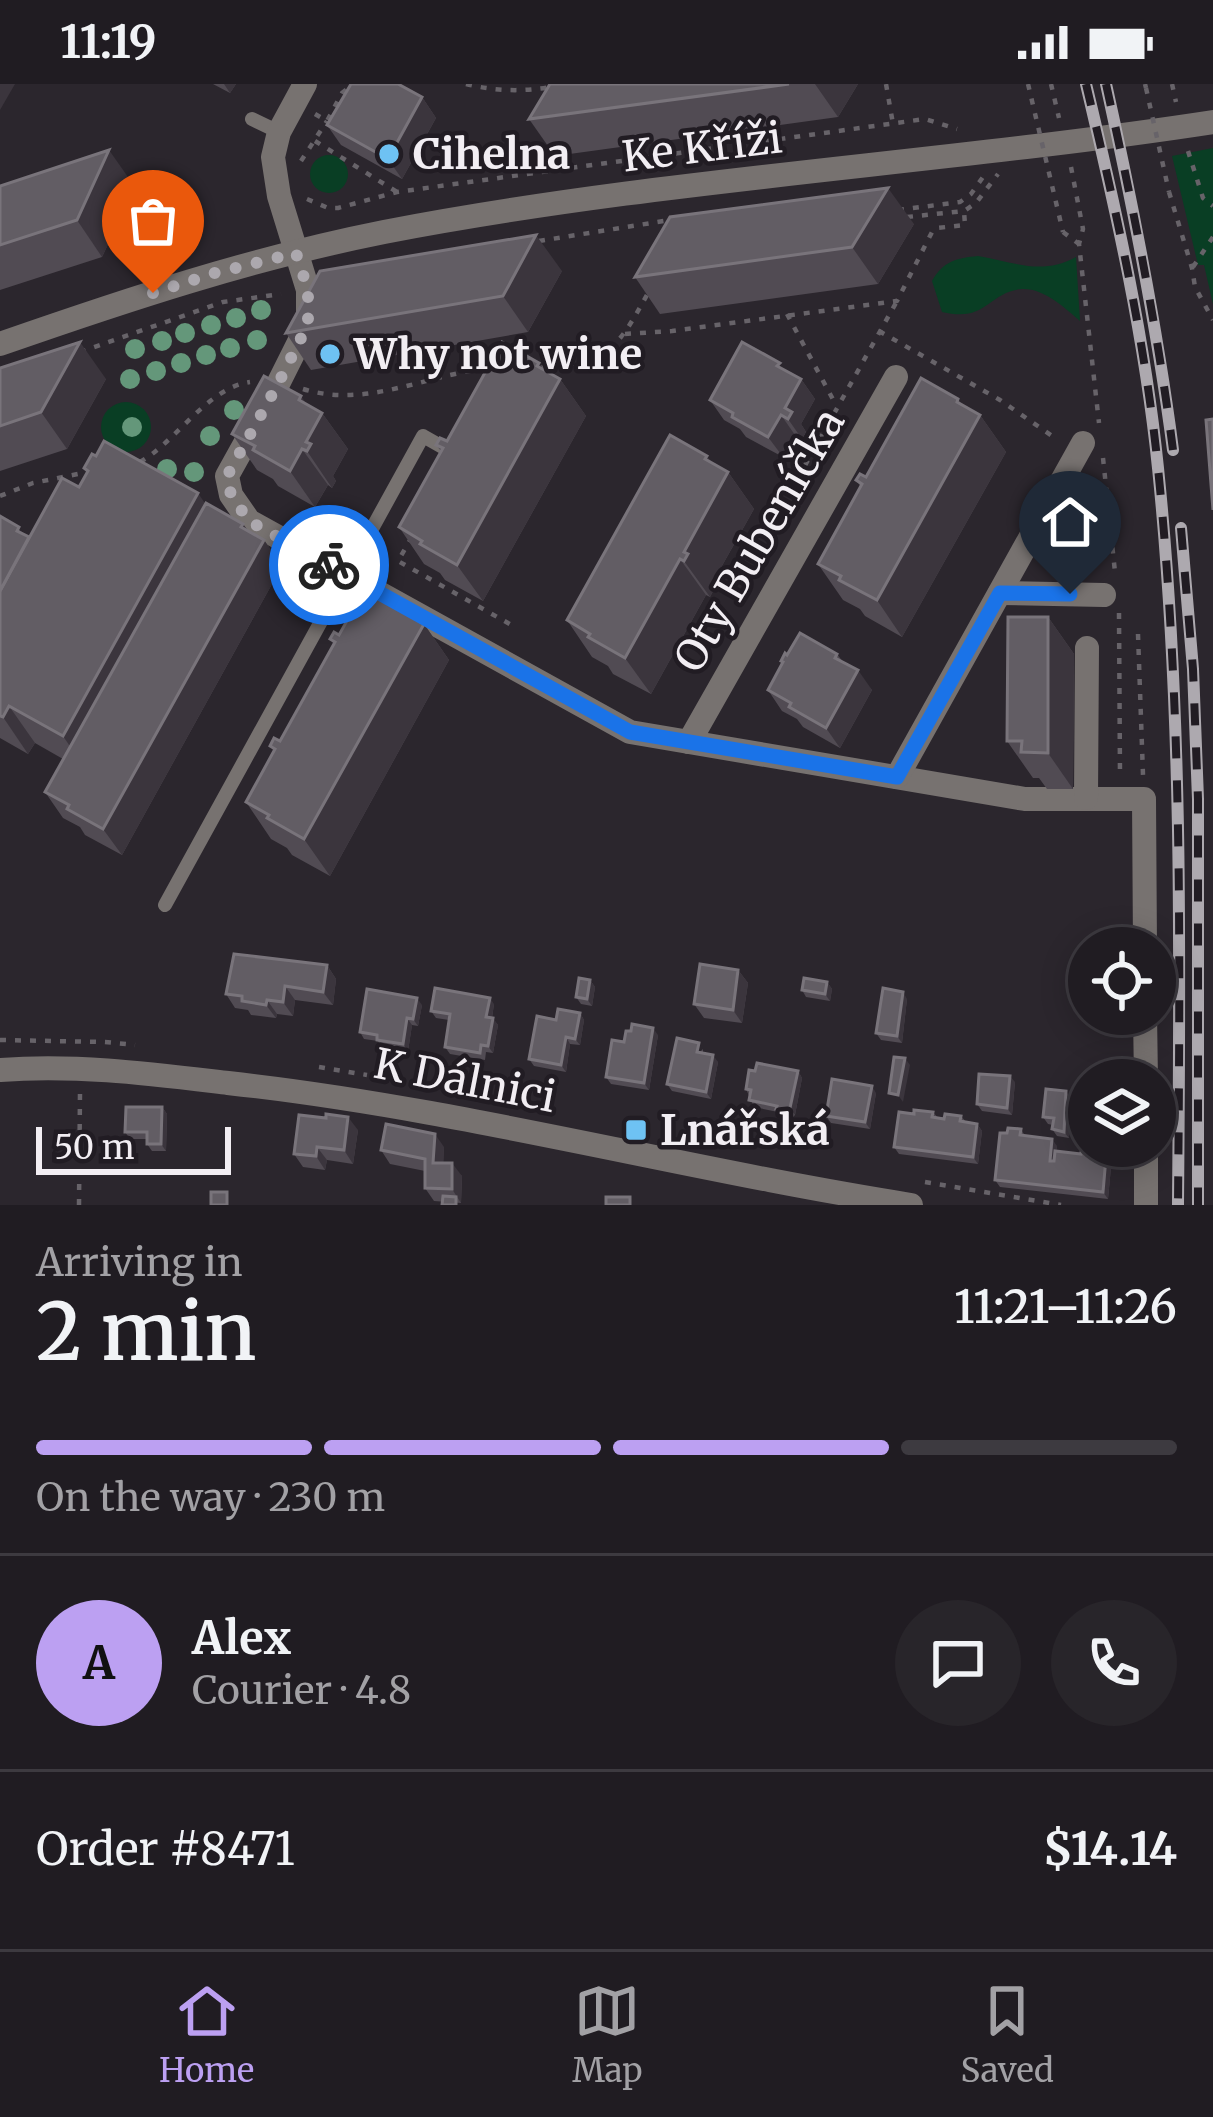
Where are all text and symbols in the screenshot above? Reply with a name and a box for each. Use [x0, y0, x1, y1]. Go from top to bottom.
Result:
text: 11:19 [60, 14, 157, 70]
street label: Ke Kříži [619, 111, 785, 183]
place label: Cihelna [413, 128, 570, 180]
marker: Cihelna [376, 141, 402, 167]
pin [102, 170, 204, 293]
icon: bag [120, 188, 186, 254]
place label: Why not wine [353, 328, 642, 380]
marker: Why not wine [317, 341, 343, 367]
street label: Oty Bubeníčka [663, 399, 855, 681]
pin [1019, 471, 1121, 594]
icon: home [1037, 489, 1103, 555]
courier [269, 505, 389, 625]
icon: bike [296, 532, 362, 598]
map controls [1068, 927, 1176, 1167]
button: locate [1068, 927, 1176, 1035]
street label: K Dálnici [370, 1037, 560, 1123]
button: layers [1068, 1059, 1176, 1167]
place label: Lnářská [660, 1104, 830, 1156]
marker: Lnářská [623, 1117, 649, 1143]
scale bar [36, 1121, 231, 1174]
text: 50 m [54, 1127, 135, 1168]
text: Arriving in [36, 1238, 243, 1287]
text: 11:21–11:26 [954, 1279, 1177, 1335]
text: 2 min [36, 1283, 256, 1381]
text: On the way · 230 m [36, 1473, 385, 1522]
button: chat [895, 1600, 1021, 1726]
button: phone [1051, 1600, 1177, 1726]
text: Alex [192, 1610, 291, 1666]
text: A [83, 1635, 115, 1691]
text: Courier · 4.8 [192, 1666, 411, 1715]
text: Order #8471 [36, 1821, 295, 1877]
text: $14.14 [1043, 1821, 1177, 1877]
tab: Home [159, 1978, 254, 2091]
tab: Map [572, 1978, 642, 2091]
tab: Saved [960, 1978, 1054, 2091]

